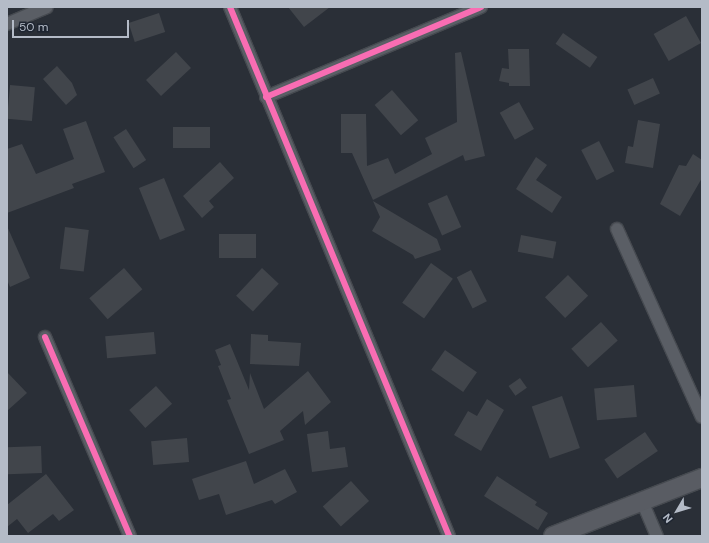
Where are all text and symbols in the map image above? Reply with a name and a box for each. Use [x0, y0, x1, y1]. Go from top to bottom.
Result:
scale bar [14, 12, 131, 38]
text: 50 m [19, 19, 48, 35]
north arrow [657, 491, 697, 531]
text: N [660, 511, 676, 526]

